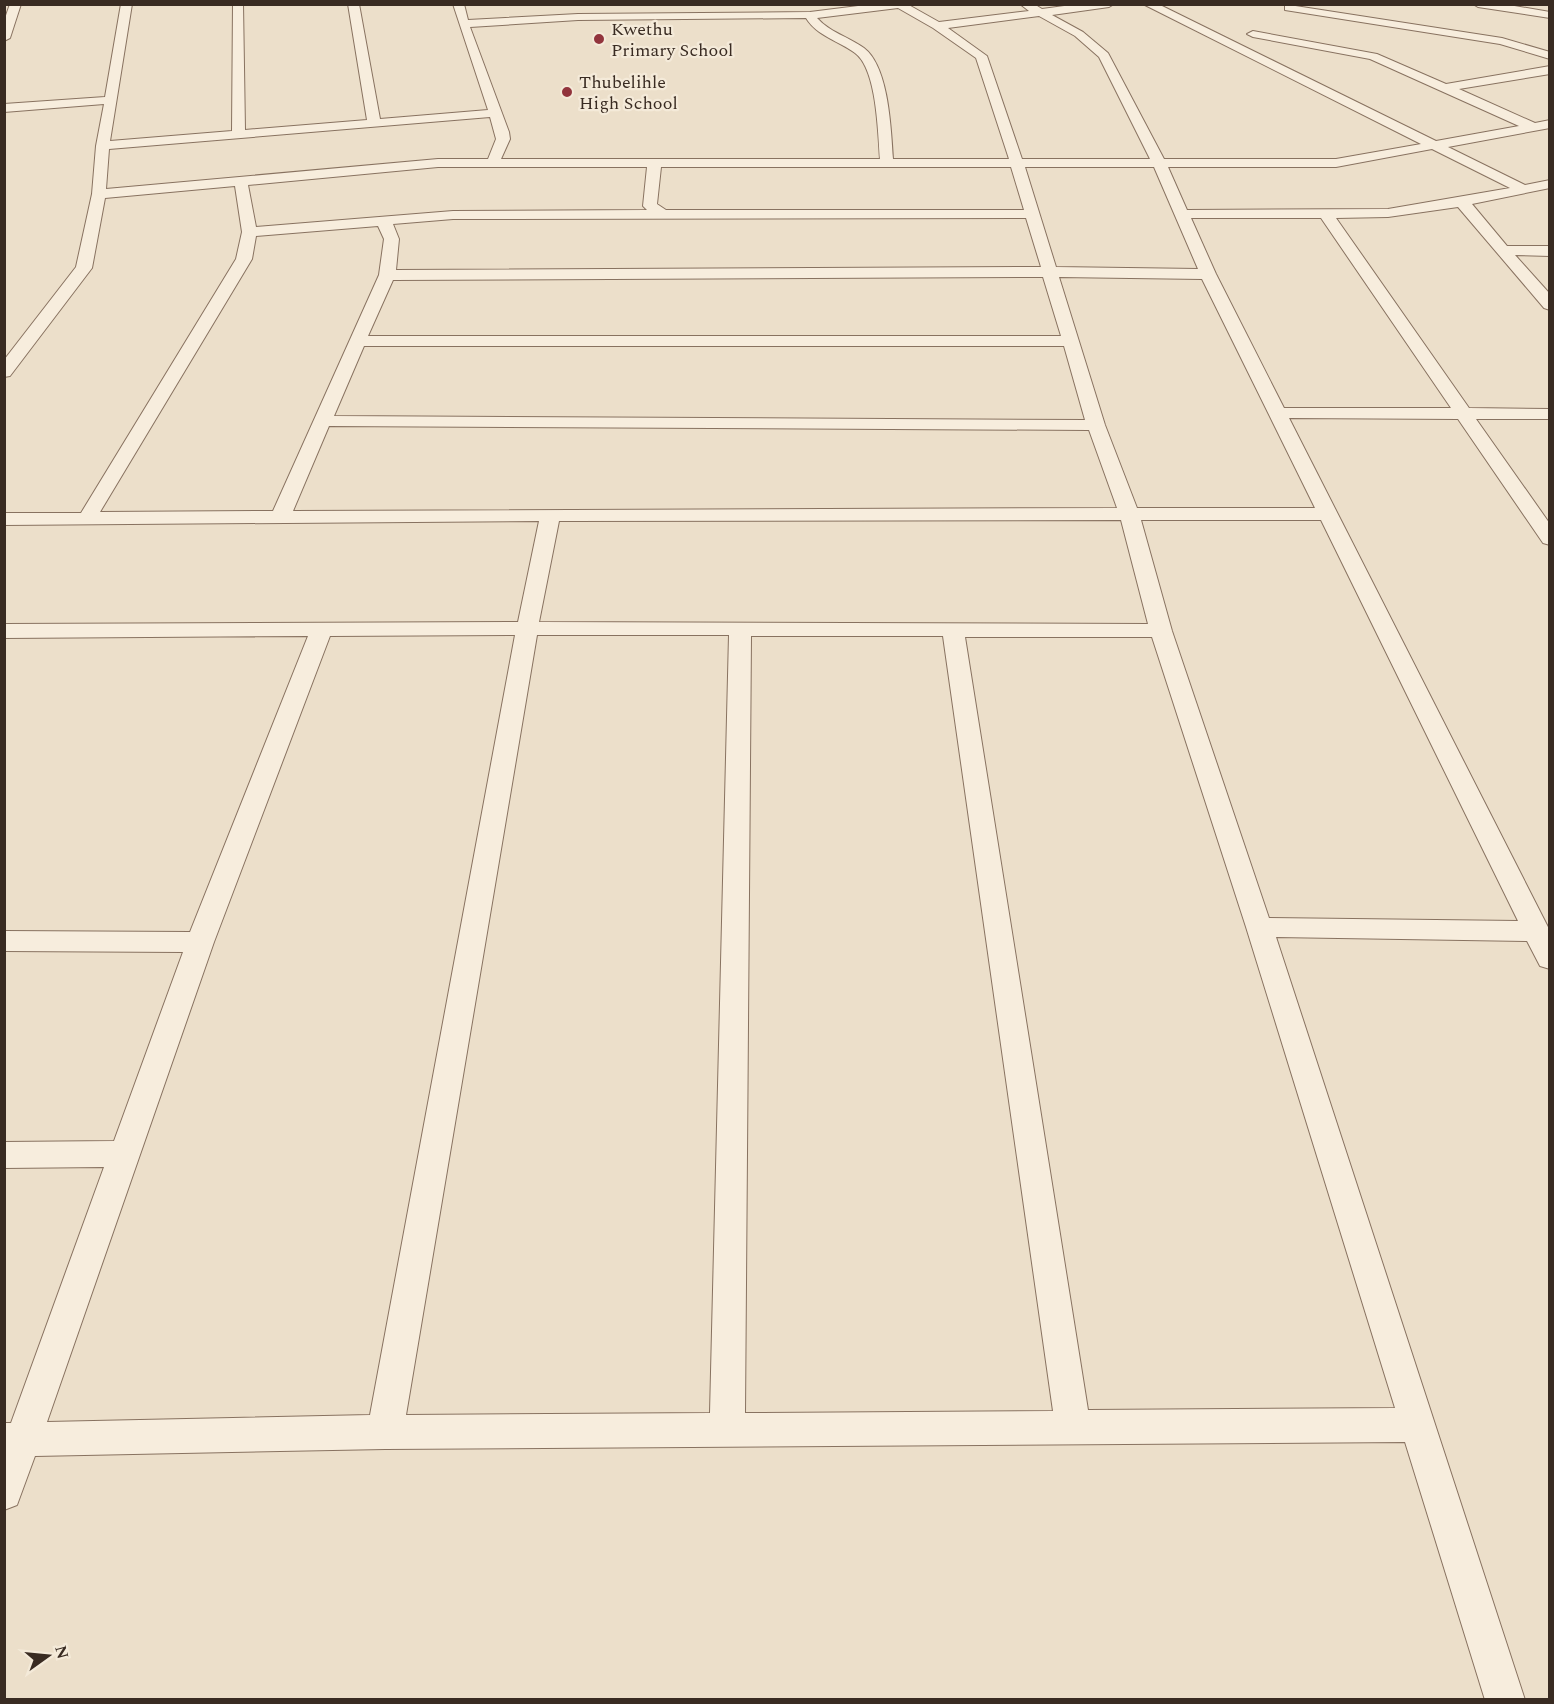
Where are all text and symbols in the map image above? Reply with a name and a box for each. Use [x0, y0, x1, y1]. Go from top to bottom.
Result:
place label: Kwethu Primary School [611, 16, 733, 64]
marker: Kwethu Primary School [592, 32, 606, 46]
place label: Thubelihle High School [579, 69, 678, 117]
marker: Thubelihle High School [560, 85, 574, 99]
north arrow [18, 1626, 78, 1686]
text: N [48, 1643, 75, 1662]

